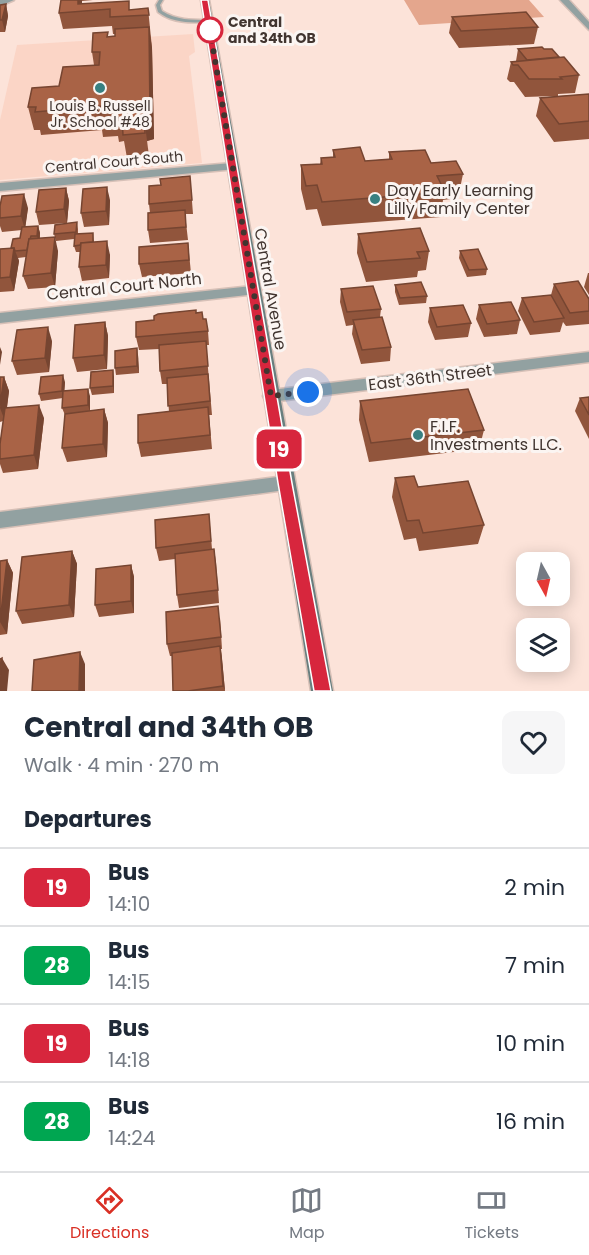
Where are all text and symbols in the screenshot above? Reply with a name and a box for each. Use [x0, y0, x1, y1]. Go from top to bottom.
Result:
place label: Central and 34th OB [228, 12, 316, 48]
marker: Central and 34th OB [197, 17, 223, 43]
marker: Louis B. Russell Jr. School #48 [93, 81, 107, 95]
place label: Louis B. Russell Jr. School #48 [49, 96, 151, 132]
street label: Central Court South [44, 146, 184, 178]
place label: Day Early Learning Lilly Family Center [387, 179, 533, 220]
marker: Day Early Learning Lilly Family Center [368, 192, 382, 206]
street label: Central Avenue [248, 226, 293, 352]
street label: Central Court North [45, 267, 203, 306]
street label: East 36th Street [367, 358, 493, 396]
your location [293, 377, 323, 407]
place label: F.I.F. Investments LLC. [430, 415, 562, 456]
marker: F.I.F. Investments LLC. [411, 428, 425, 442]
line badge: 19 [252, 430, 306, 468]
text: 19 [269, 435, 289, 464]
north arrow [516, 552, 570, 606]
map controls [516, 552, 570, 672]
button: layers [516, 618, 570, 672]
text: Central and 34th OB [24, 708, 313, 747]
button: heart [502, 711, 565, 774]
text: Walk · 4 min · 270 m [24, 751, 219, 779]
text: Departures [24, 804, 152, 835]
text: Bus [108, 857, 150, 888]
text: 2 min [504, 872, 565, 903]
text: 19 [47, 873, 67, 902]
text: 14:10 [108, 890, 150, 918]
text: Bus [108, 935, 150, 966]
text: 7 min [505, 950, 565, 981]
text: 28 [44, 951, 70, 980]
text: 14:15 [108, 968, 150, 996]
text: Bus [108, 1013, 150, 1044]
text: 10 min [496, 1028, 565, 1059]
text: 19 [47, 1029, 67, 1058]
text: 14:18 [108, 1046, 150, 1074]
text: Bus [108, 1091, 150, 1122]
text: 16 min [496, 1106, 565, 1137]
text: 28 [44, 1107, 70, 1136]
text: 14:24 [108, 1124, 155, 1152]
tab: Directions [70, 1184, 149, 1245]
tab: Map [289, 1184, 325, 1245]
tab: Tickets [464, 1184, 519, 1245]

